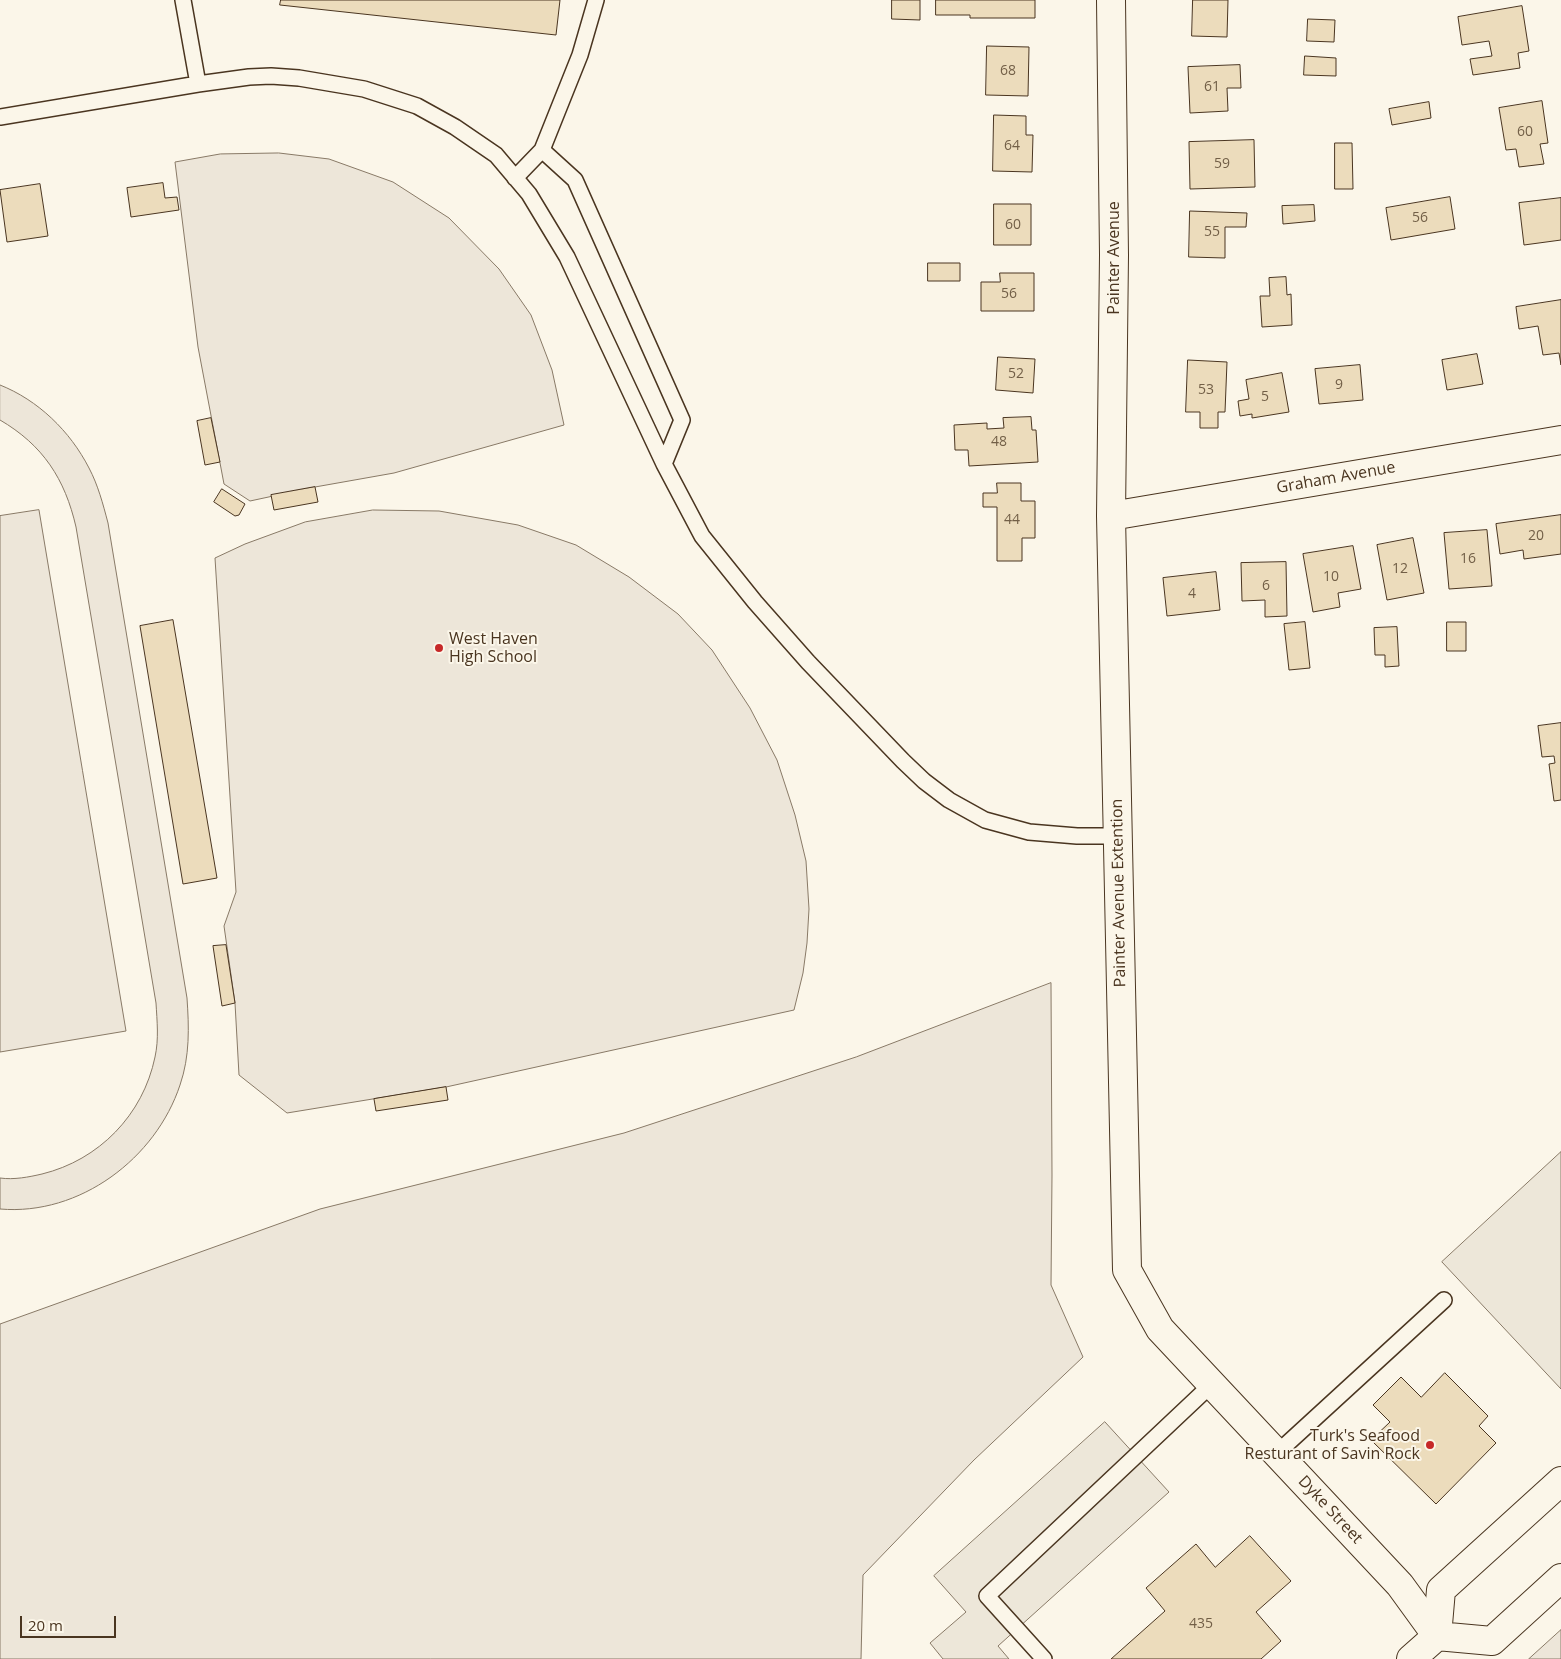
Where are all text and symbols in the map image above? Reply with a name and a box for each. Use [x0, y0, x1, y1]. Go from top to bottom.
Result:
house number: 68 [1000, 63, 1016, 79]
house number: 61 [1204, 79, 1220, 95]
house number: 60 [1517, 124, 1533, 140]
house number: 64 [1004, 138, 1020, 154]
house number: 59 [1214, 156, 1230, 172]
street label: Painter Avenue [1104, 201, 1124, 315]
house number: 56 [1412, 210, 1428, 226]
house number: 60 [1005, 217, 1021, 233]
house number: 55 [1204, 224, 1220, 240]
house number: 56 [1001, 286, 1017, 302]
house number: 52 [1008, 366, 1024, 382]
house number: 9 [1335, 377, 1343, 393]
house number: 53 [1198, 382, 1214, 398]
house number: 5 [1261, 389, 1269, 405]
house number: 48 [991, 434, 1007, 450]
street label: Graham Avenue [1275, 458, 1397, 498]
house number: 44 [1004, 512, 1020, 528]
house number: 20 [1528, 528, 1544, 544]
house number: 16 [1460, 551, 1476, 567]
house number: 12 [1392, 561, 1408, 577]
house number: 10 [1323, 569, 1339, 585]
house number: 6 [1262, 578, 1270, 594]
house number: 4 [1188, 586, 1196, 602]
place label: West Haven High School [449, 629, 538, 667]
marker: West Haven High School [433, 642, 445, 654]
street label: Painter Avenue Extention [1108, 799, 1130, 987]
place label: Turk's Seafood Resturant of Savin Rock [1244, 1426, 1420, 1464]
marker: Turk's Seafood Resturant of Savin Rock [1424, 1439, 1436, 1451]
street label: Dyke Street [1294, 1472, 1366, 1548]
scale bar [22, 1606, 119, 1638]
text: 20 m [28, 1615, 63, 1635]
house number: 435 [1189, 1616, 1213, 1632]

